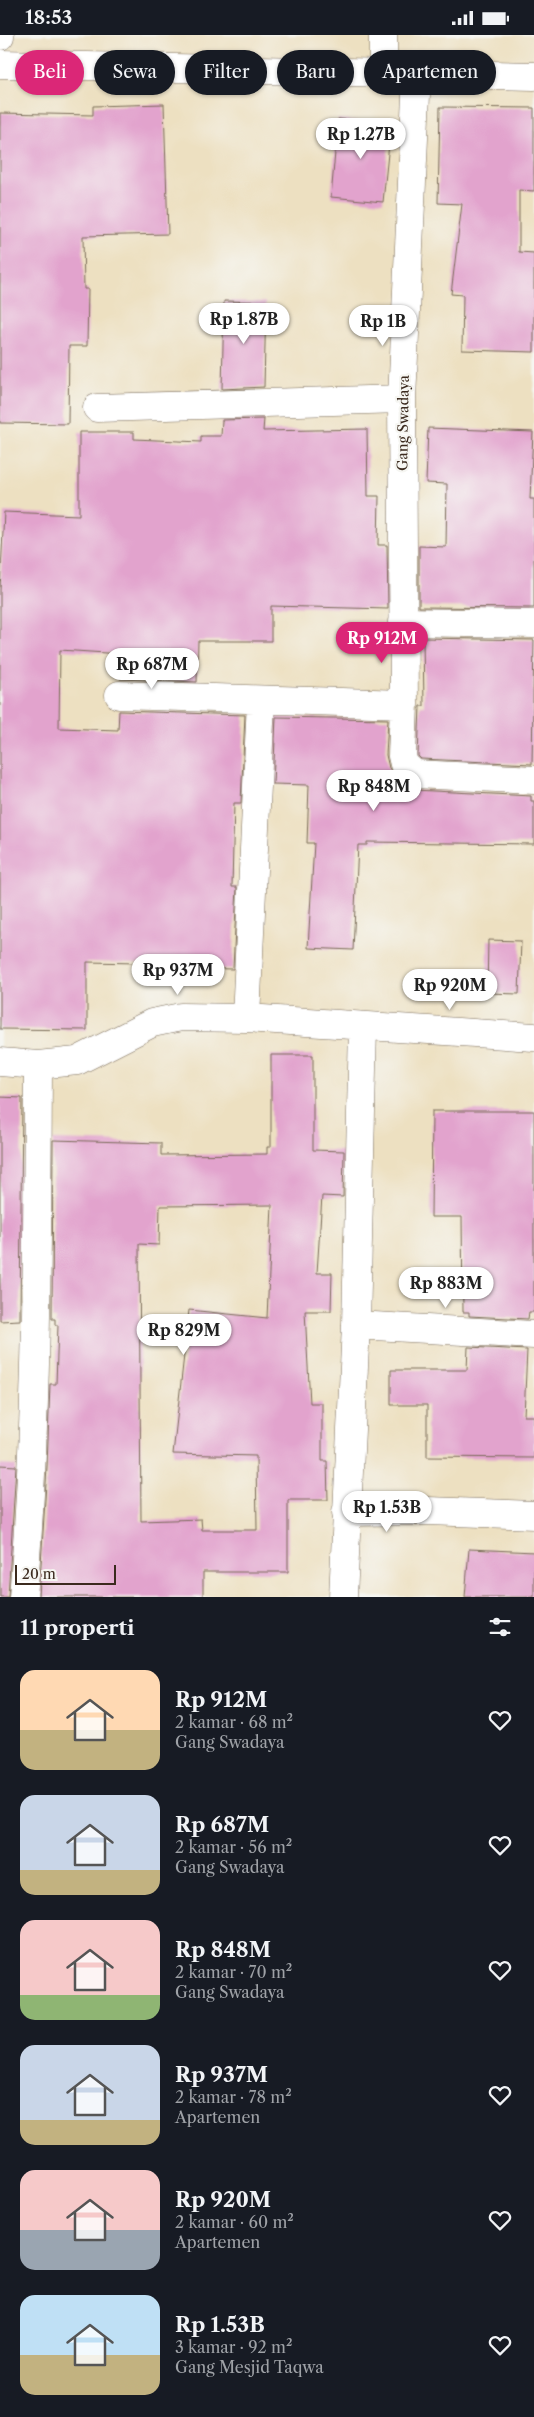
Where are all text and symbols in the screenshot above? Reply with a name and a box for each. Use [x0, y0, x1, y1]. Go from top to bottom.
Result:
text: 18:53 [25, 6, 72, 29]
chip: Beli [15, 50, 84, 95]
chip: Sewa [94, 50, 175, 95]
chip: Filter [185, 50, 267, 95]
chip: Baru [277, 50, 354, 95]
chip: Apartemen [364, 50, 496, 95]
pin: Rp 1.27B [309, 117, 413, 160]
text: Rp 1.27B [327, 124, 395, 144]
pin: Rp 1.87B [192, 303, 296, 345]
pin: Rp 1B [348, 305, 418, 347]
text: Rp 1.87B [210, 309, 278, 329]
text: Rp 1B [360, 311, 406, 331]
street label: Gang Swadaya [393, 374, 413, 471]
pin: Rp 912M [336, 621, 428, 664]
text: Rp 912M [347, 628, 417, 648]
pin: Rp 687M [106, 647, 198, 690]
text: Rp 687M [116, 654, 188, 674]
pin: Rp 848M [328, 769, 420, 812]
text: Rp 848M [337, 776, 411, 796]
pin: Rp 937M [132, 953, 224, 996]
text: Rp 937M [143, 960, 213, 980]
pin: Rp 920M [404, 969, 496, 1011]
text: Rp 920M [413, 975, 487, 995]
pin: Rp 883M [400, 1267, 492, 1309]
text: Rp 883M [410, 1273, 482, 1293]
pin: Rp 829M [138, 1313, 230, 1356]
text: Rp 829M [148, 1320, 220, 1340]
pin: Rp 1.53B [335, 1491, 439, 1533]
text: Rp 1.53B [353, 1497, 421, 1517]
scale bar [15, 1562, 116, 1585]
text: 20 m [22, 1565, 56, 1583]
icon: filters [486, 1613, 514, 1641]
text: 11 properti [20, 1615, 134, 1640]
text: Rp 912M [175, 1687, 267, 1712]
icon: home [60, 1690, 120, 1750]
icon: heart [486, 1706, 514, 1734]
text: 2 kamar · 68 m² [175, 1712, 293, 1732]
text: Gang Swadaya [175, 1732, 284, 1752]
text: Rp 687M [175, 1812, 269, 1837]
icon: home [60, 1815, 120, 1875]
icon: heart [486, 1831, 514, 1859]
text: 2 kamar · 56 m² [175, 1837, 292, 1857]
text: Gang Swadaya [175, 1857, 284, 1877]
text: Rp 848M [175, 1937, 271, 1962]
icon: home [60, 1940, 120, 2000]
icon: heart [486, 1956, 514, 1984]
text: 2 kamar · 70 m² [175, 1962, 292, 1982]
text: Gang Swadaya [175, 1982, 284, 2002]
text: Rp 937M [175, 2062, 268, 2087]
icon: home [60, 2065, 120, 2125]
icon: heart [486, 2081, 514, 2109]
text: 2 kamar · 78 m² [175, 2087, 292, 2107]
text: Apartemen [175, 2107, 260, 2127]
text: Rp 920M [175, 2187, 271, 2212]
icon: home [60, 2190, 120, 2250]
icon: heart [486, 2206, 514, 2234]
text: 2 kamar · 60 m² [175, 2212, 294, 2232]
text: Apartemen [175, 2232, 260, 2252]
text: Rp 1.53B [175, 2312, 265, 2337]
icon: home [60, 2315, 120, 2375]
icon: heart [486, 2331, 514, 2359]
text: 3 kamar · 92 m² [175, 2337, 293, 2357]
text: Gang Mesjid Taqwa [175, 2357, 324, 2377]

